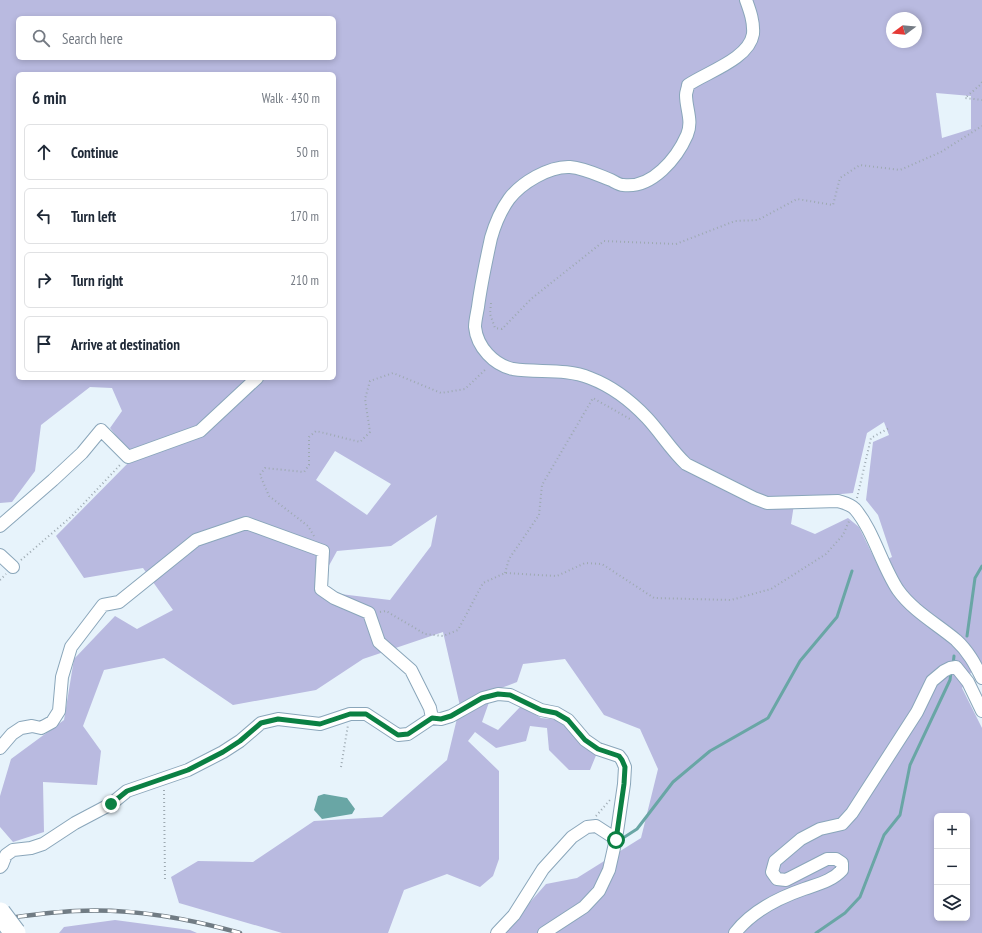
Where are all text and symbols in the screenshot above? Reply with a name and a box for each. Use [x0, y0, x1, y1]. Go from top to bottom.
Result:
north arrow [886, 12, 922, 48]
search box [16, 16, 336, 60]
icon: search [30, 27, 52, 49]
text: Search here [62, 29, 123, 48]
text: 6 min [32, 87, 66, 109]
text: Walk · 430 m [262, 90, 320, 107]
icon: ahead [33, 141, 55, 163]
text: Continue [71, 143, 118, 162]
text: 50 m [296, 144, 319, 161]
icon: left [33, 205, 55, 227]
text: Turn left [71, 207, 116, 226]
text: 170 m [290, 208, 319, 225]
icon: right [33, 269, 55, 291]
text: Turn right [71, 271, 123, 290]
text: 210 m [290, 272, 319, 289]
icon: arrive [33, 333, 55, 355]
text: Arrive at destination [71, 335, 180, 354]
route end [102, 795, 120, 813]
map controls [934, 813, 970, 921]
button: + [934, 813, 970, 849]
route start [607, 831, 625, 849]
button: − [934, 849, 970, 885]
button: layers [934, 885, 970, 921]

